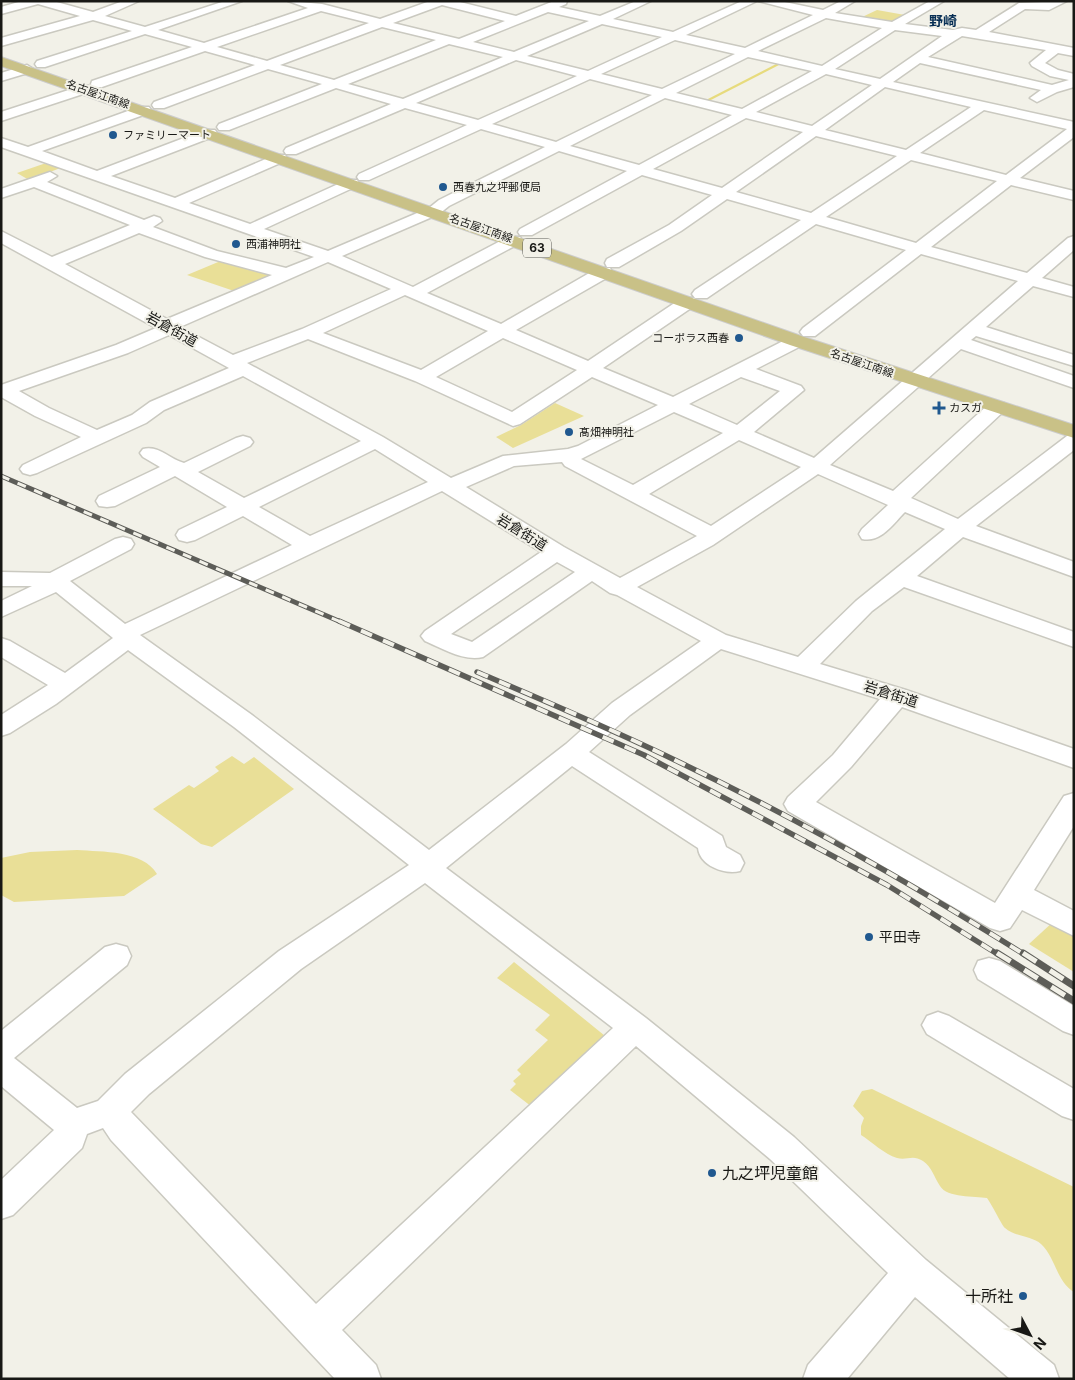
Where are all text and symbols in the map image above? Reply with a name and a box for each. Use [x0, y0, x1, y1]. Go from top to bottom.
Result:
district label: 野崎 [929, 12, 957, 29]
street label: 名古屋江南線 [65, 77, 131, 111]
place label: ファミリーマート [123, 128, 211, 142]
marker: ファミリーマート [107, 129, 119, 141]
place label: 西春九之坪郵便局 [453, 180, 541, 194]
marker: 西春九之坪郵便局 [437, 181, 449, 193]
street label: 名古屋江南線 [448, 211, 514, 245]
place label: 西浦神明社 [246, 237, 301, 251]
marker: 西浦神明社 [230, 238, 242, 250]
road number: 63 [523, 238, 551, 258]
street label: 岩倉街道 [144, 308, 201, 350]
place label: コーポラス西春 [652, 331, 729, 345]
marker: コーポラス西春 [733, 332, 745, 344]
street label: 名古屋江南線 [829, 346, 895, 380]
place label: カスガ [949, 401, 982, 415]
marker: カスガ [933, 402, 945, 414]
place label: 髙畑神明社 [579, 425, 634, 439]
marker: 髙畑神明社 [563, 426, 575, 438]
street label: 岩倉街道 [494, 510, 551, 554]
street label: 岩倉街道 [862, 677, 920, 710]
place label: 平田寺 [879, 928, 921, 945]
marker: 平田寺 [863, 931, 875, 943]
place label: 九之坪児童館 [722, 1163, 818, 1183]
marker: 九之坪児童館 [706, 1167, 718, 1179]
place label: 十所社 [965, 1286, 1013, 1306]
marker: 十所社 [1017, 1290, 1029, 1302]
north arrow [1005, 1310, 1055, 1360]
text: N [1030, 1334, 1050, 1353]

